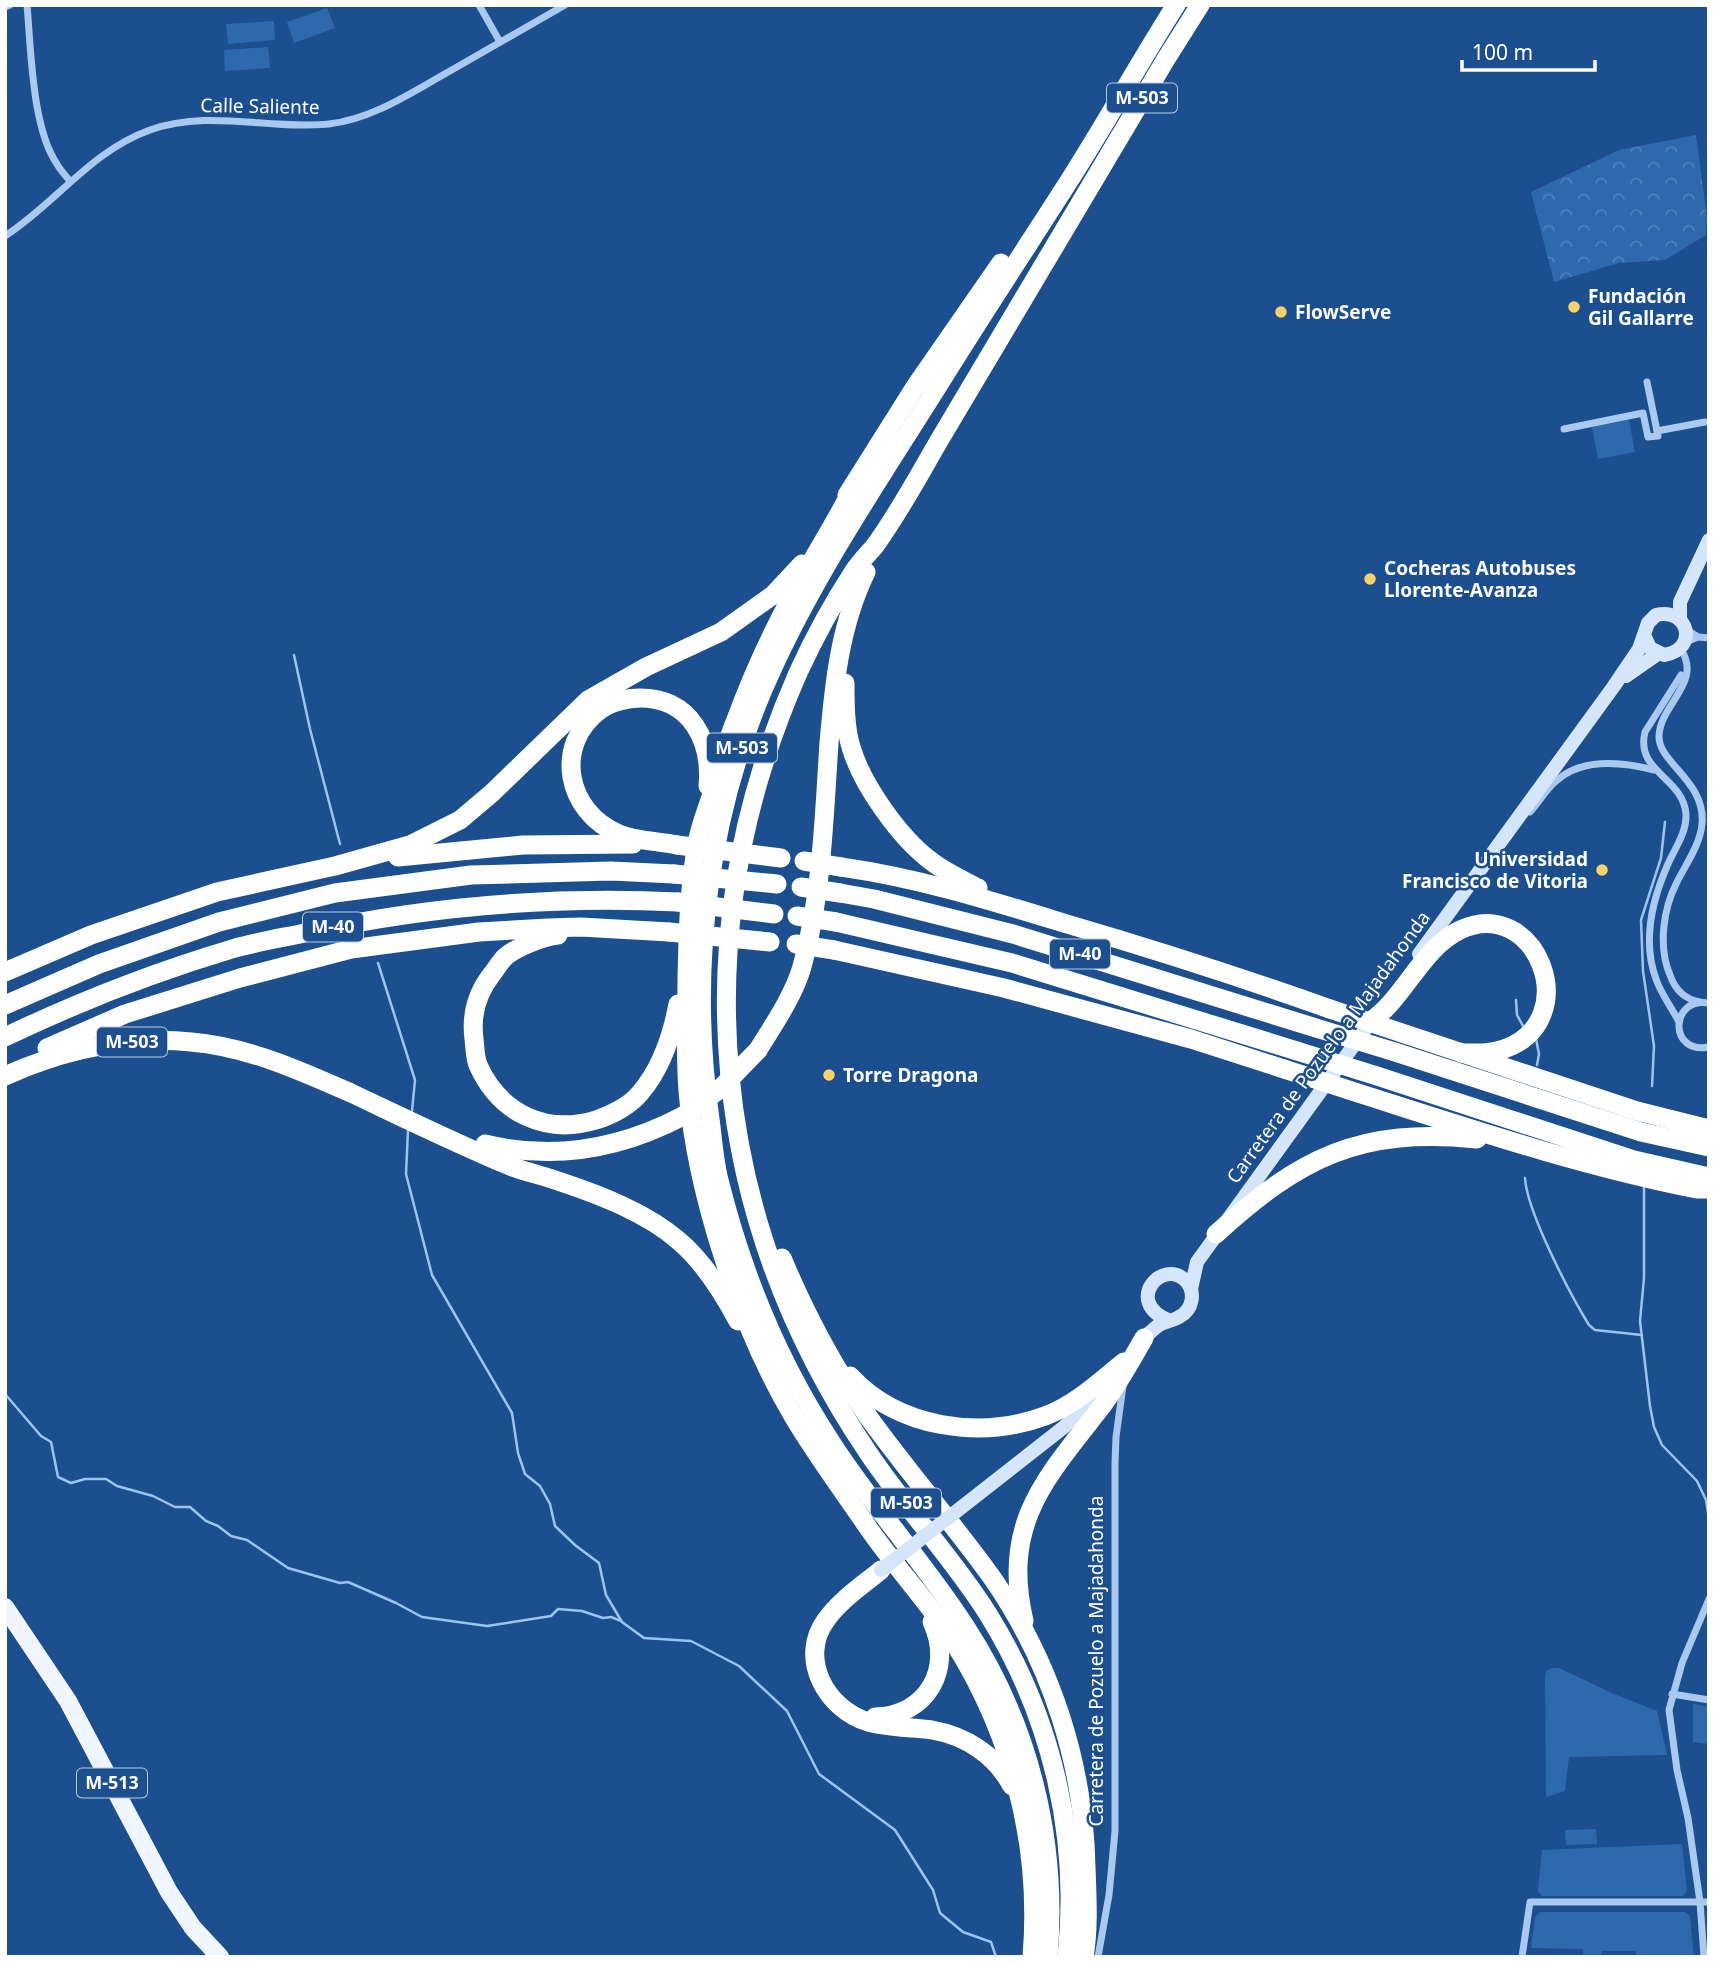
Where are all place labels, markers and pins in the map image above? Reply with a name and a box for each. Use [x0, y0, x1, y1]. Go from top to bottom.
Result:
place label: Fundación Gil Gallarre [1588, 283, 1694, 331]
place label: FlowServe [1295, 299, 1391, 325]
marker: Fundación Gil Gallarre [1566, 299, 1582, 315]
marker: FlowServe [1273, 304, 1289, 320]
place label: Cocheras Autobuses Llorente-Avanza [1384, 555, 1576, 603]
marker: Cocheras Autobuses Llorente-Avanza [1362, 571, 1378, 587]
place label: Universidad Francisco de Vitoria [1402, 846, 1588, 894]
marker: Universidad Francisco de Vitoria [1594, 862, 1610, 878]
place label: Torre Dragona [843, 1062, 978, 1088]
marker: Torre Dragona [821, 1067, 837, 1083]

